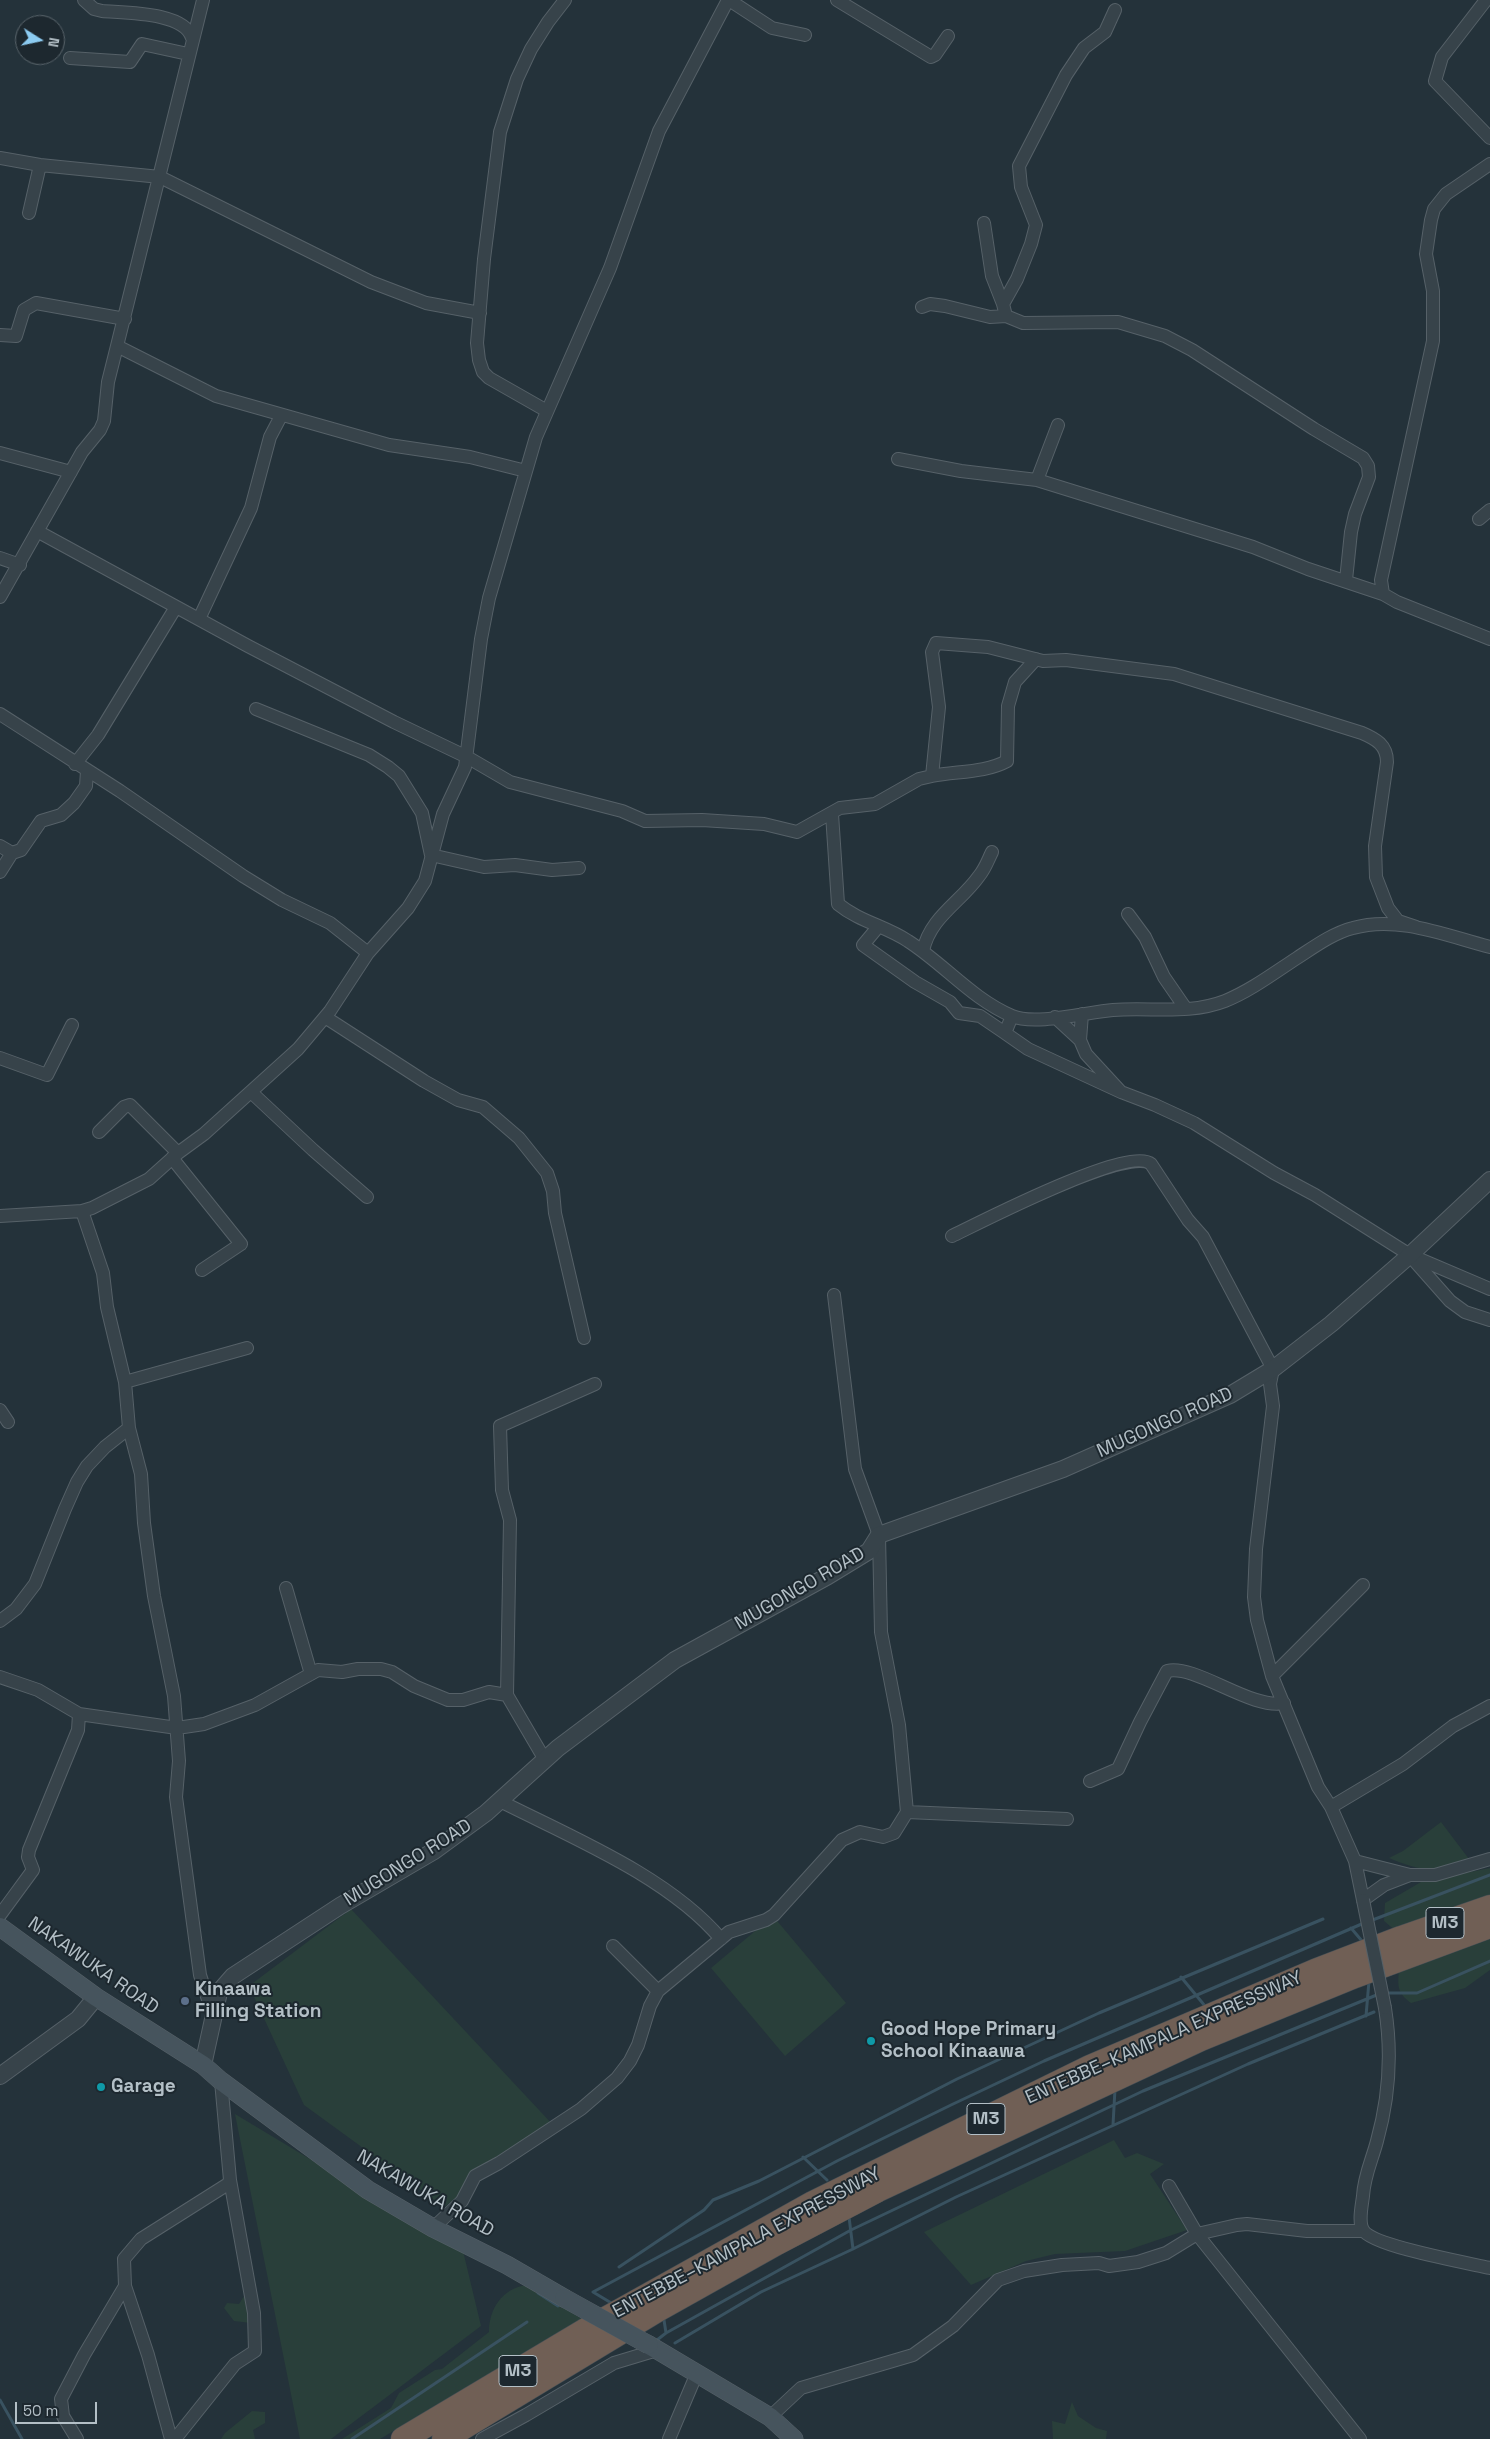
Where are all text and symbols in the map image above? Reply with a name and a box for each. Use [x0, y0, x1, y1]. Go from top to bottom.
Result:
north arrow [15, 15, 65, 65]
text: N [44, 36, 63, 49]
street label: MUGONGO ROAD [1094, 1383, 1236, 1463]
street label: MUGONGO ROAD [731, 1543, 869, 1635]
street label: MUGONGO ROAD [340, 1815, 476, 1911]
road number: M3 [1426, 1908, 1464, 1939]
street label: NAKAWUKA ROAD [23, 1912, 163, 2020]
street label: ENTEBBE–KAMPALA EXPRESSWAY [1022, 1966, 1306, 2110]
place label: Kinaawa Filling Station [195, 1979, 322, 2023]
marker: Kinaawa Filling Station [179, 1995, 191, 2007]
place label: Good Hope Primary School Kinaawa [881, 2019, 1056, 2063]
marker: Good Hope Primary School Kinaawa [865, 2035, 877, 2047]
place label: Garage [111, 2076, 176, 2098]
marker: Garage [95, 2081, 107, 2093]
road number: M3 [967, 2104, 1005, 2134]
street label: NAKAWUKA ROAD [352, 2146, 498, 2242]
street label: ENTEBBE–KAMPALA EXPRESSWAY [609, 2162, 885, 2324]
road number: M3 [499, 2356, 537, 2386]
scale bar [18, 2392, 100, 2424]
text: 50 m [23, 2401, 58, 2420]

